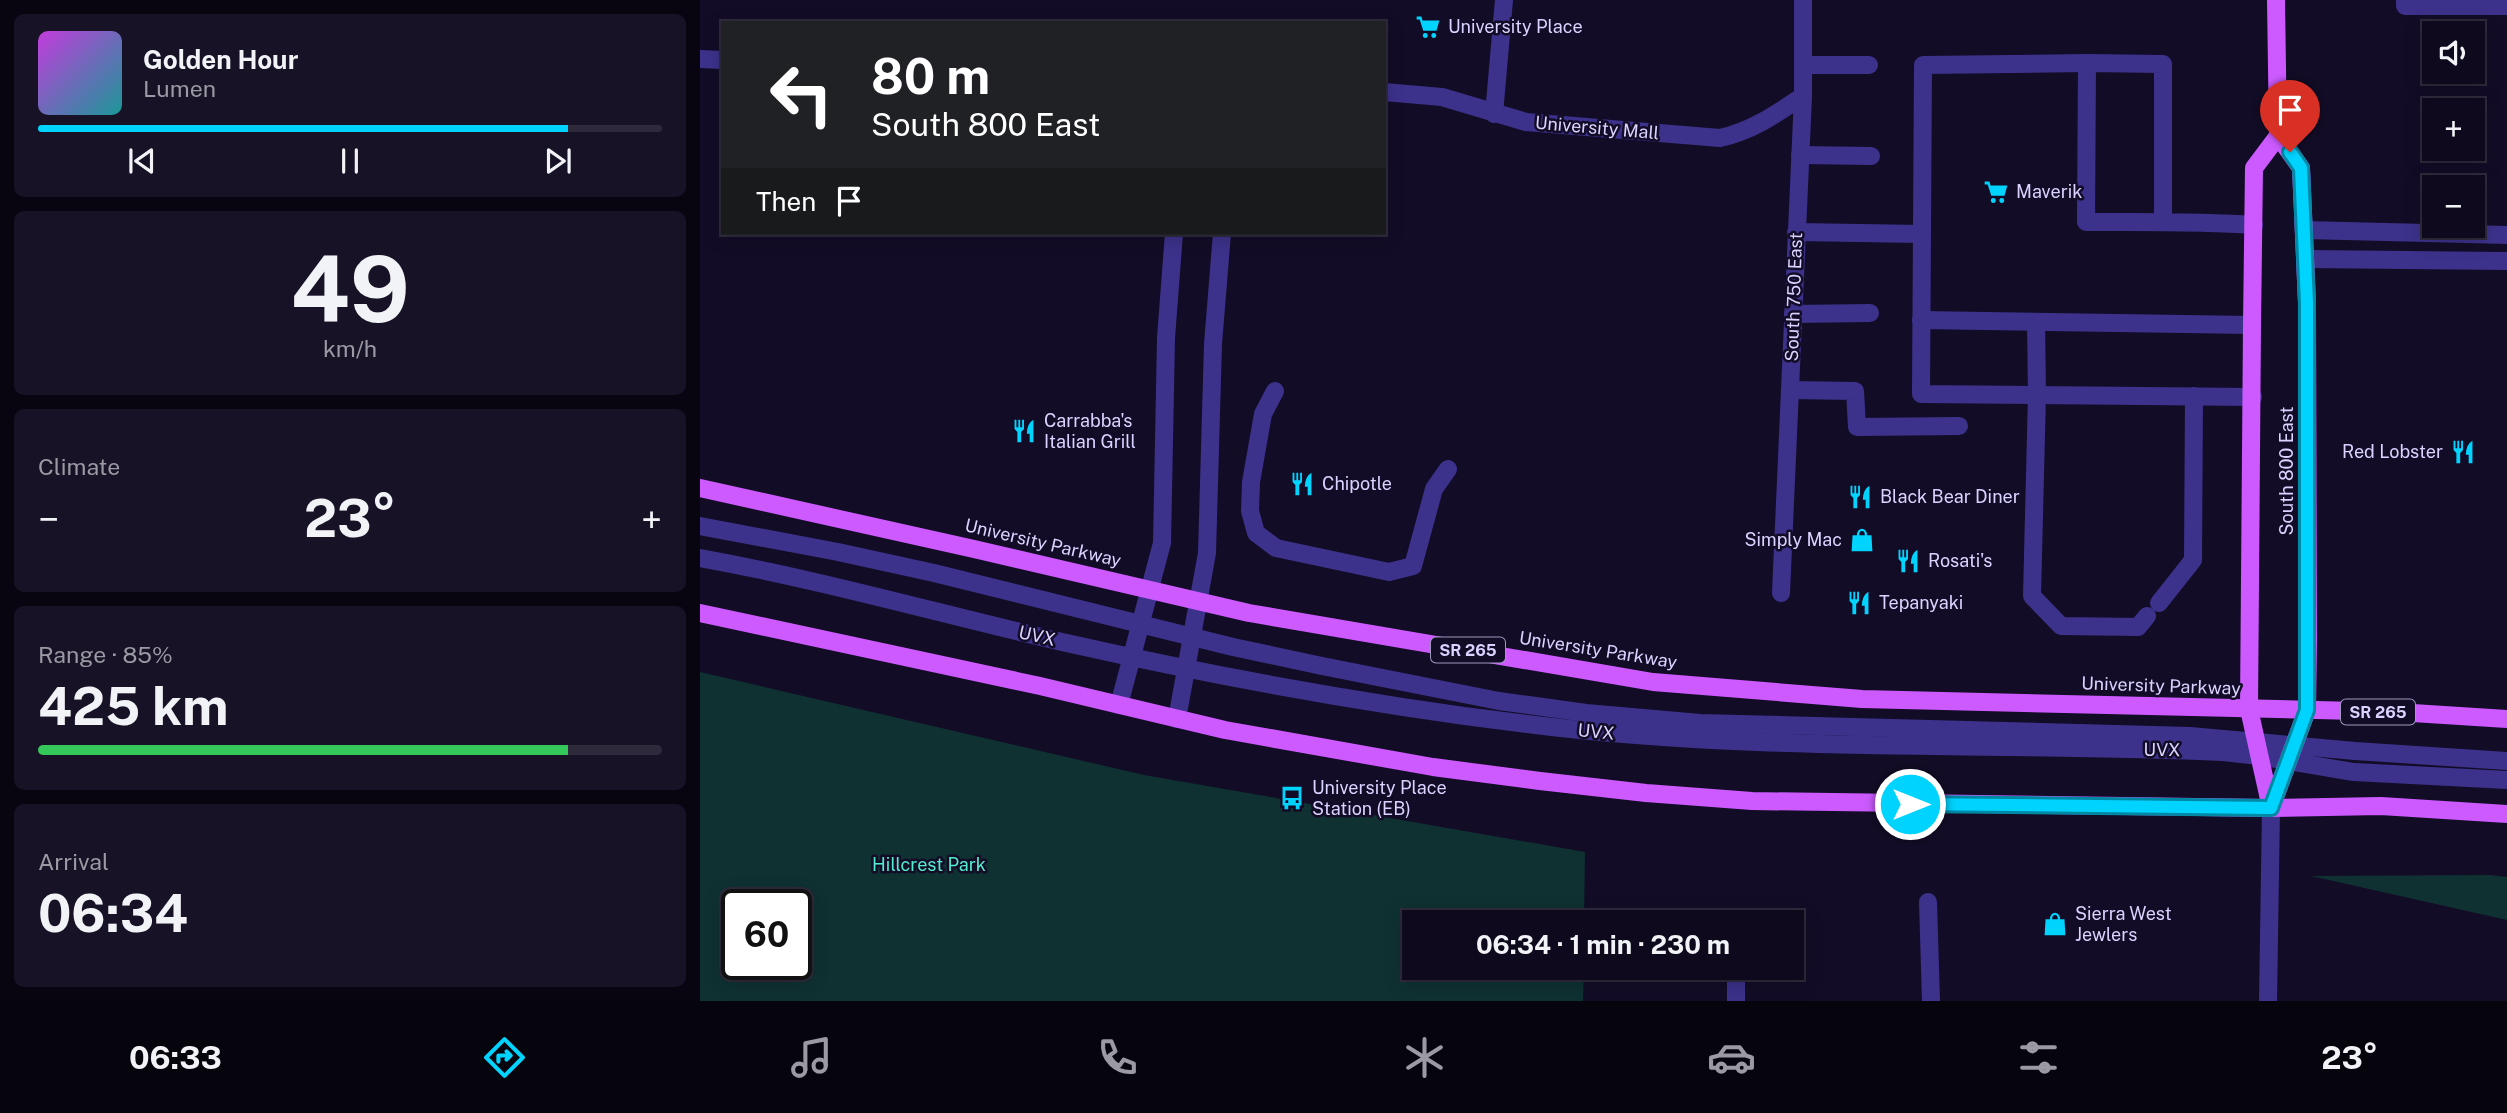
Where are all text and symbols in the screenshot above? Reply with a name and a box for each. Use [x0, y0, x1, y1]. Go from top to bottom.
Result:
supermarket icon: University Place [1414, 13, 1442, 41]
place label: University Place [1448, 16, 1583, 37]
map controls [2422, 21, 2485, 238]
button: sound [2422, 21, 2485, 84]
text: Golden Hour [143, 44, 298, 75]
text: 80 m [871, 47, 990, 105]
icon: left [756, 49, 847, 140]
text: Lumen [143, 75, 216, 102]
pin [2260, 80, 2320, 152]
icon: arrive [2271, 91, 2309, 129]
button: + [2422, 98, 2485, 161]
text: South 800 East [871, 106, 1100, 143]
street label: University Mall [1534, 112, 1660, 143]
icon: previous [123, 142, 161, 180]
icon: pause [331, 142, 369, 180]
icon: next [539, 142, 577, 180]
button: − [2422, 175, 2485, 238]
supermarket icon: Maverik [1982, 178, 2010, 206]
place label: Maverik [2016, 181, 2082, 202]
icon: arrive [830, 182, 868, 220]
text: Then [756, 186, 816, 217]
street label: South 750 East [1781, 232, 1806, 362]
text: 49 [290, 236, 410, 342]
text: km/h [323, 335, 377, 362]
street label: South 800 East [2276, 406, 2297, 536]
place label: Carrabba's Italian Grill [1044, 410, 1136, 452]
restaurant icon: Carrabba's Italian Grill [1010, 417, 1038, 445]
restaurant icon: Red Lobster [2449, 438, 2477, 466]
place label: Red Lobster [2342, 441, 2443, 462]
text: Climate [38, 453, 120, 480]
restaurant icon: Chipotle [1288, 470, 1316, 498]
place label: Chipotle [1322, 473, 1392, 494]
restaurant icon: Black Bear Diner [1846, 483, 1874, 511]
place label: Black Bear Diner [1880, 486, 2020, 507]
text: 23° [304, 488, 396, 549]
text: − [38, 497, 59, 542]
text: + [641, 497, 662, 542]
street label: University Parkway [963, 514, 1124, 571]
shop icon: Simply Mac [1848, 526, 1876, 554]
place label: Simply Mac [1744, 529, 1842, 550]
restaurant icon: Rosati's [1894, 547, 1922, 575]
place label: Rosati's [1928, 550, 1992, 571]
restaurant icon: Tepanyaki [1845, 589, 1873, 617]
place label: Tepanyaki [1879, 592, 1963, 613]
street label: UVX [1017, 621, 1058, 650]
street label: University Parkway [1518, 627, 1679, 672]
road number: SR 265 [1431, 638, 1505, 663]
text: Range · 85% [38, 641, 173, 668]
street label: University Parkway [2081, 672, 2242, 699]
text: 425 km [38, 676, 229, 737]
road number: SR 265 [2341, 699, 2415, 724]
street label: UVX [1577, 719, 1616, 744]
street label: UVX [2143, 739, 2181, 760]
position arrow [1873, 767, 1947, 841]
place label: University Place Station (EB) [1312, 777, 1447, 819]
bus stop icon: University Place Station (EB) [1278, 784, 1306, 812]
text: Arrival [38, 848, 109, 875]
park label: Hillcrest Park [872, 854, 986, 875]
text: 06:34 [38, 883, 188, 944]
speed limit sign: 60 [721, 889, 812, 980]
place label: Sierra West Jewlers [2075, 903, 2172, 945]
shop icon: Sierra West Jewlers [2041, 910, 2069, 938]
text: 06:34 · 1 min · 230 m [1476, 929, 1730, 960]
icon: directions [480, 1033, 529, 1082]
icon: music [787, 1033, 836, 1082]
icon: phone [1093, 1033, 1142, 1082]
icon: climate [1400, 1033, 1449, 1082]
icon: car [1707, 1033, 1756, 1082]
icon: filters [2014, 1033, 2063, 1082]
text: 06:33 [129, 1039, 222, 1076]
text: 23° [2321, 1039, 2378, 1076]

